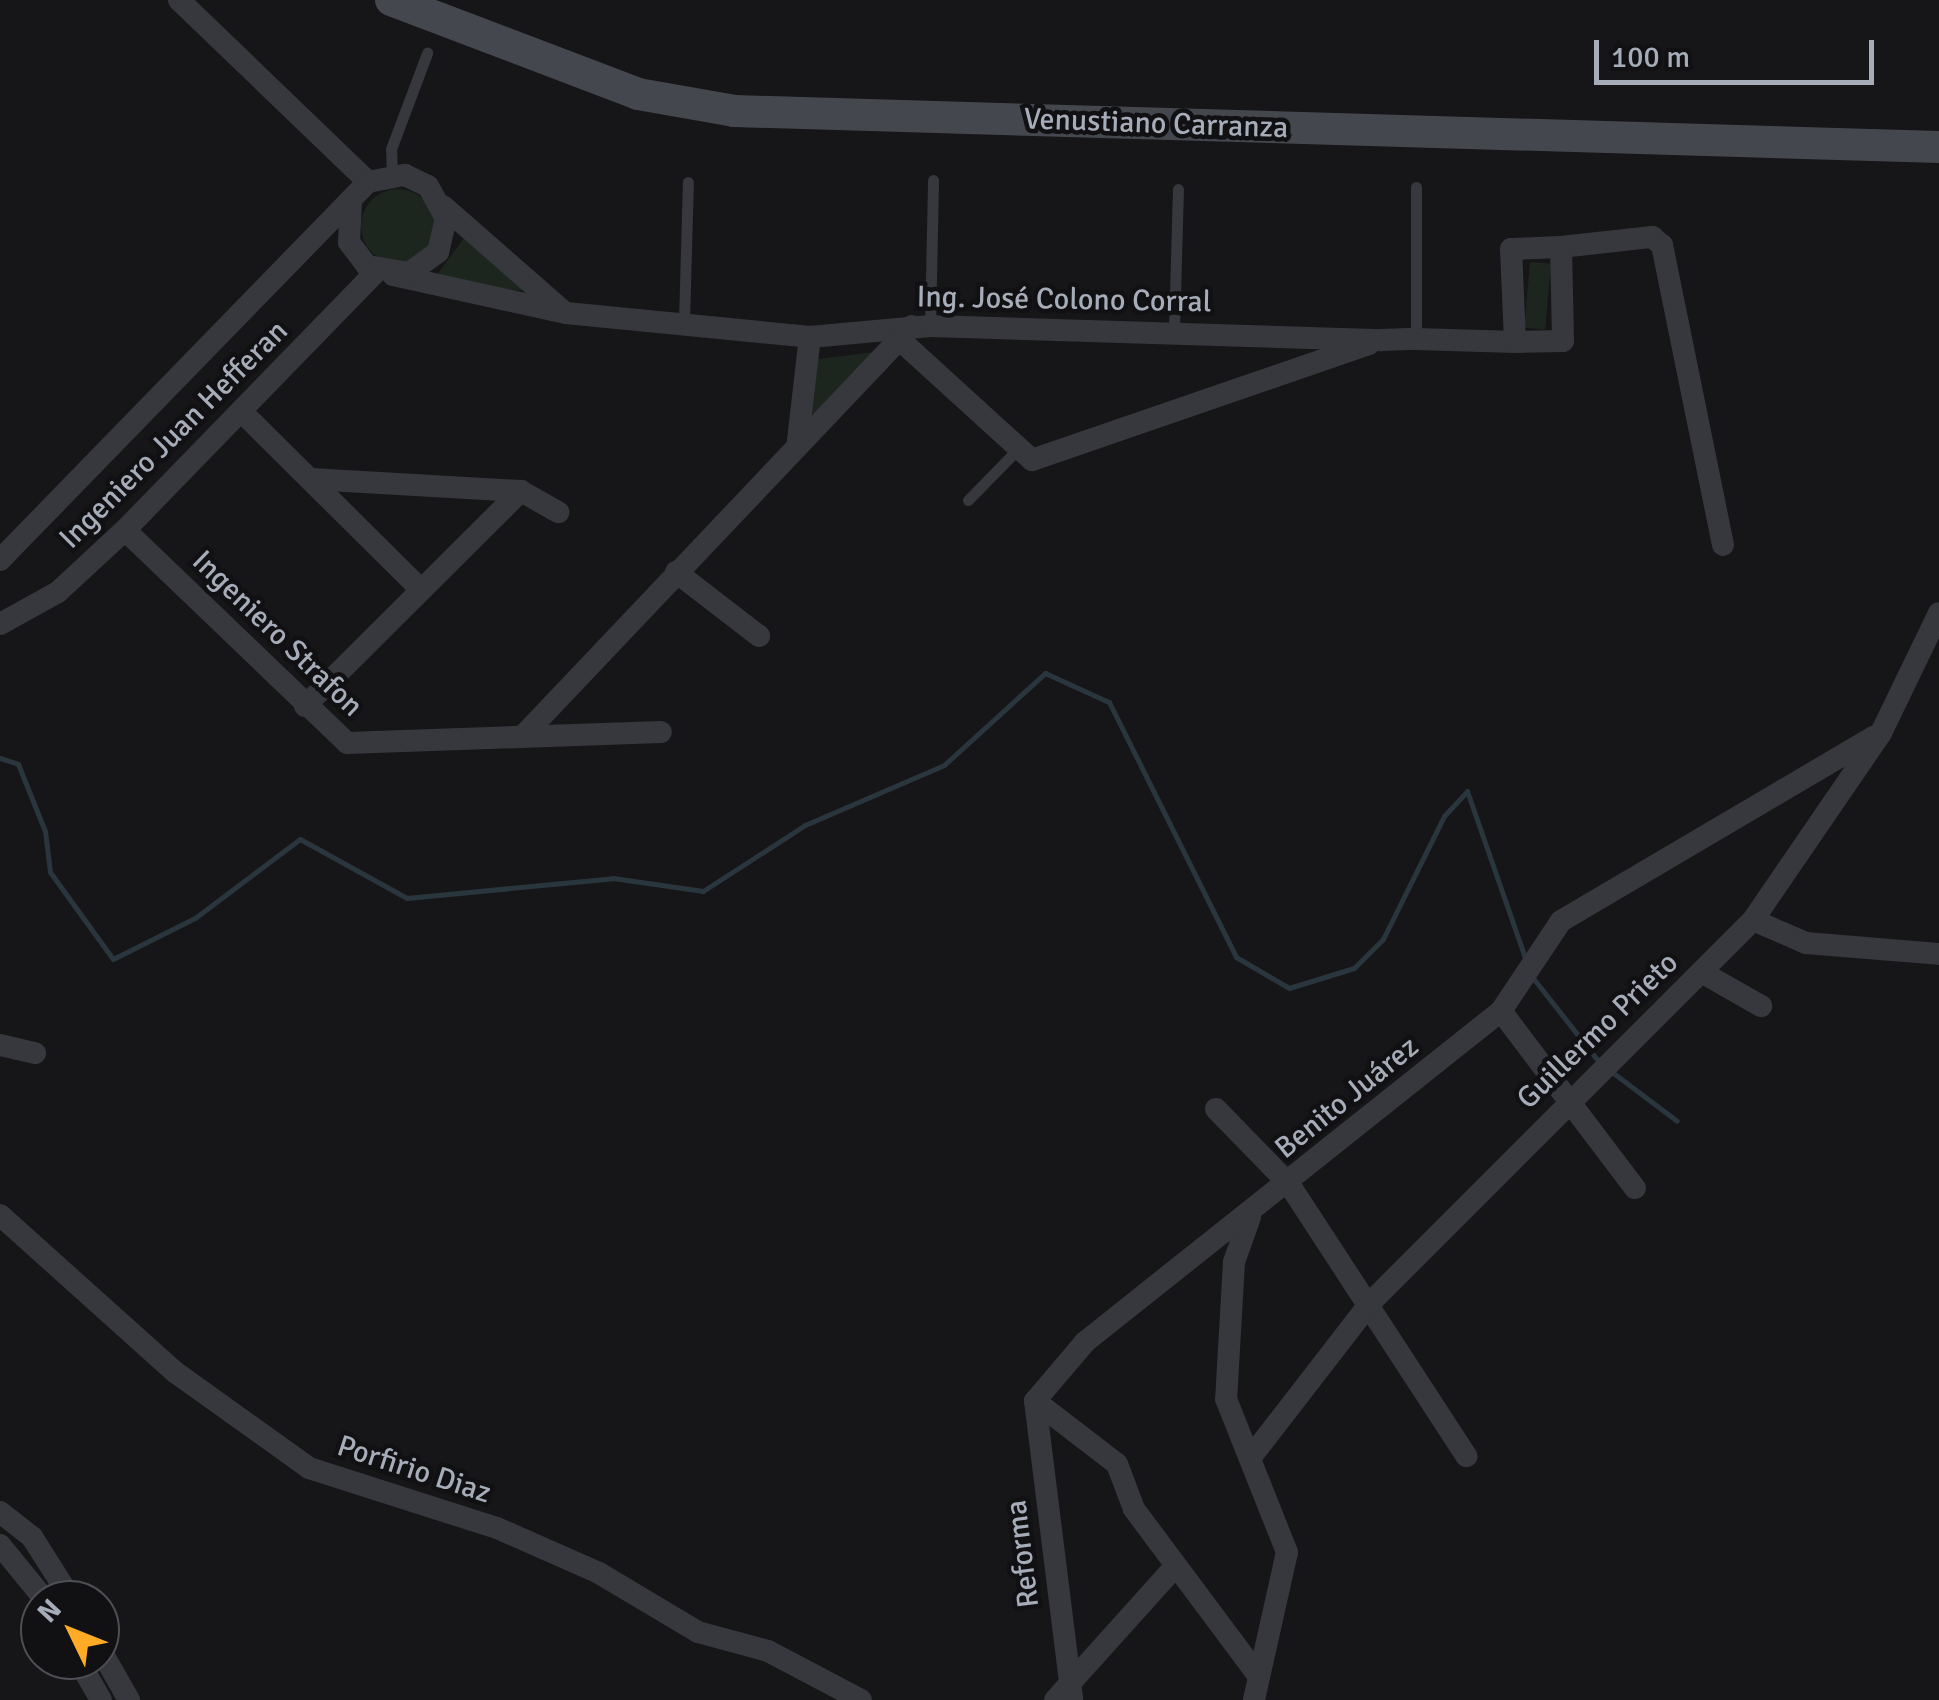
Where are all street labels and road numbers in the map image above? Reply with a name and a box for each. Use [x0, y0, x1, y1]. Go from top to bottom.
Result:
street label: Venustiano Carranza [1023, 101, 1289, 147]
street label: Ing. José Colono Corral [916, 279, 1212, 321]
street label: Ingeniero Juan Hefferan [52, 313, 296, 557]
street label: Ingeniero Strafon [184, 544, 370, 724]
street label: Guillermo Prieto [1510, 945, 1686, 1117]
street label: Benito Juárez [1268, 1029, 1426, 1167]
street label: Porfirio Diaz [333, 1428, 495, 1512]
street label: Reforma [999, 1498, 1047, 1610]

